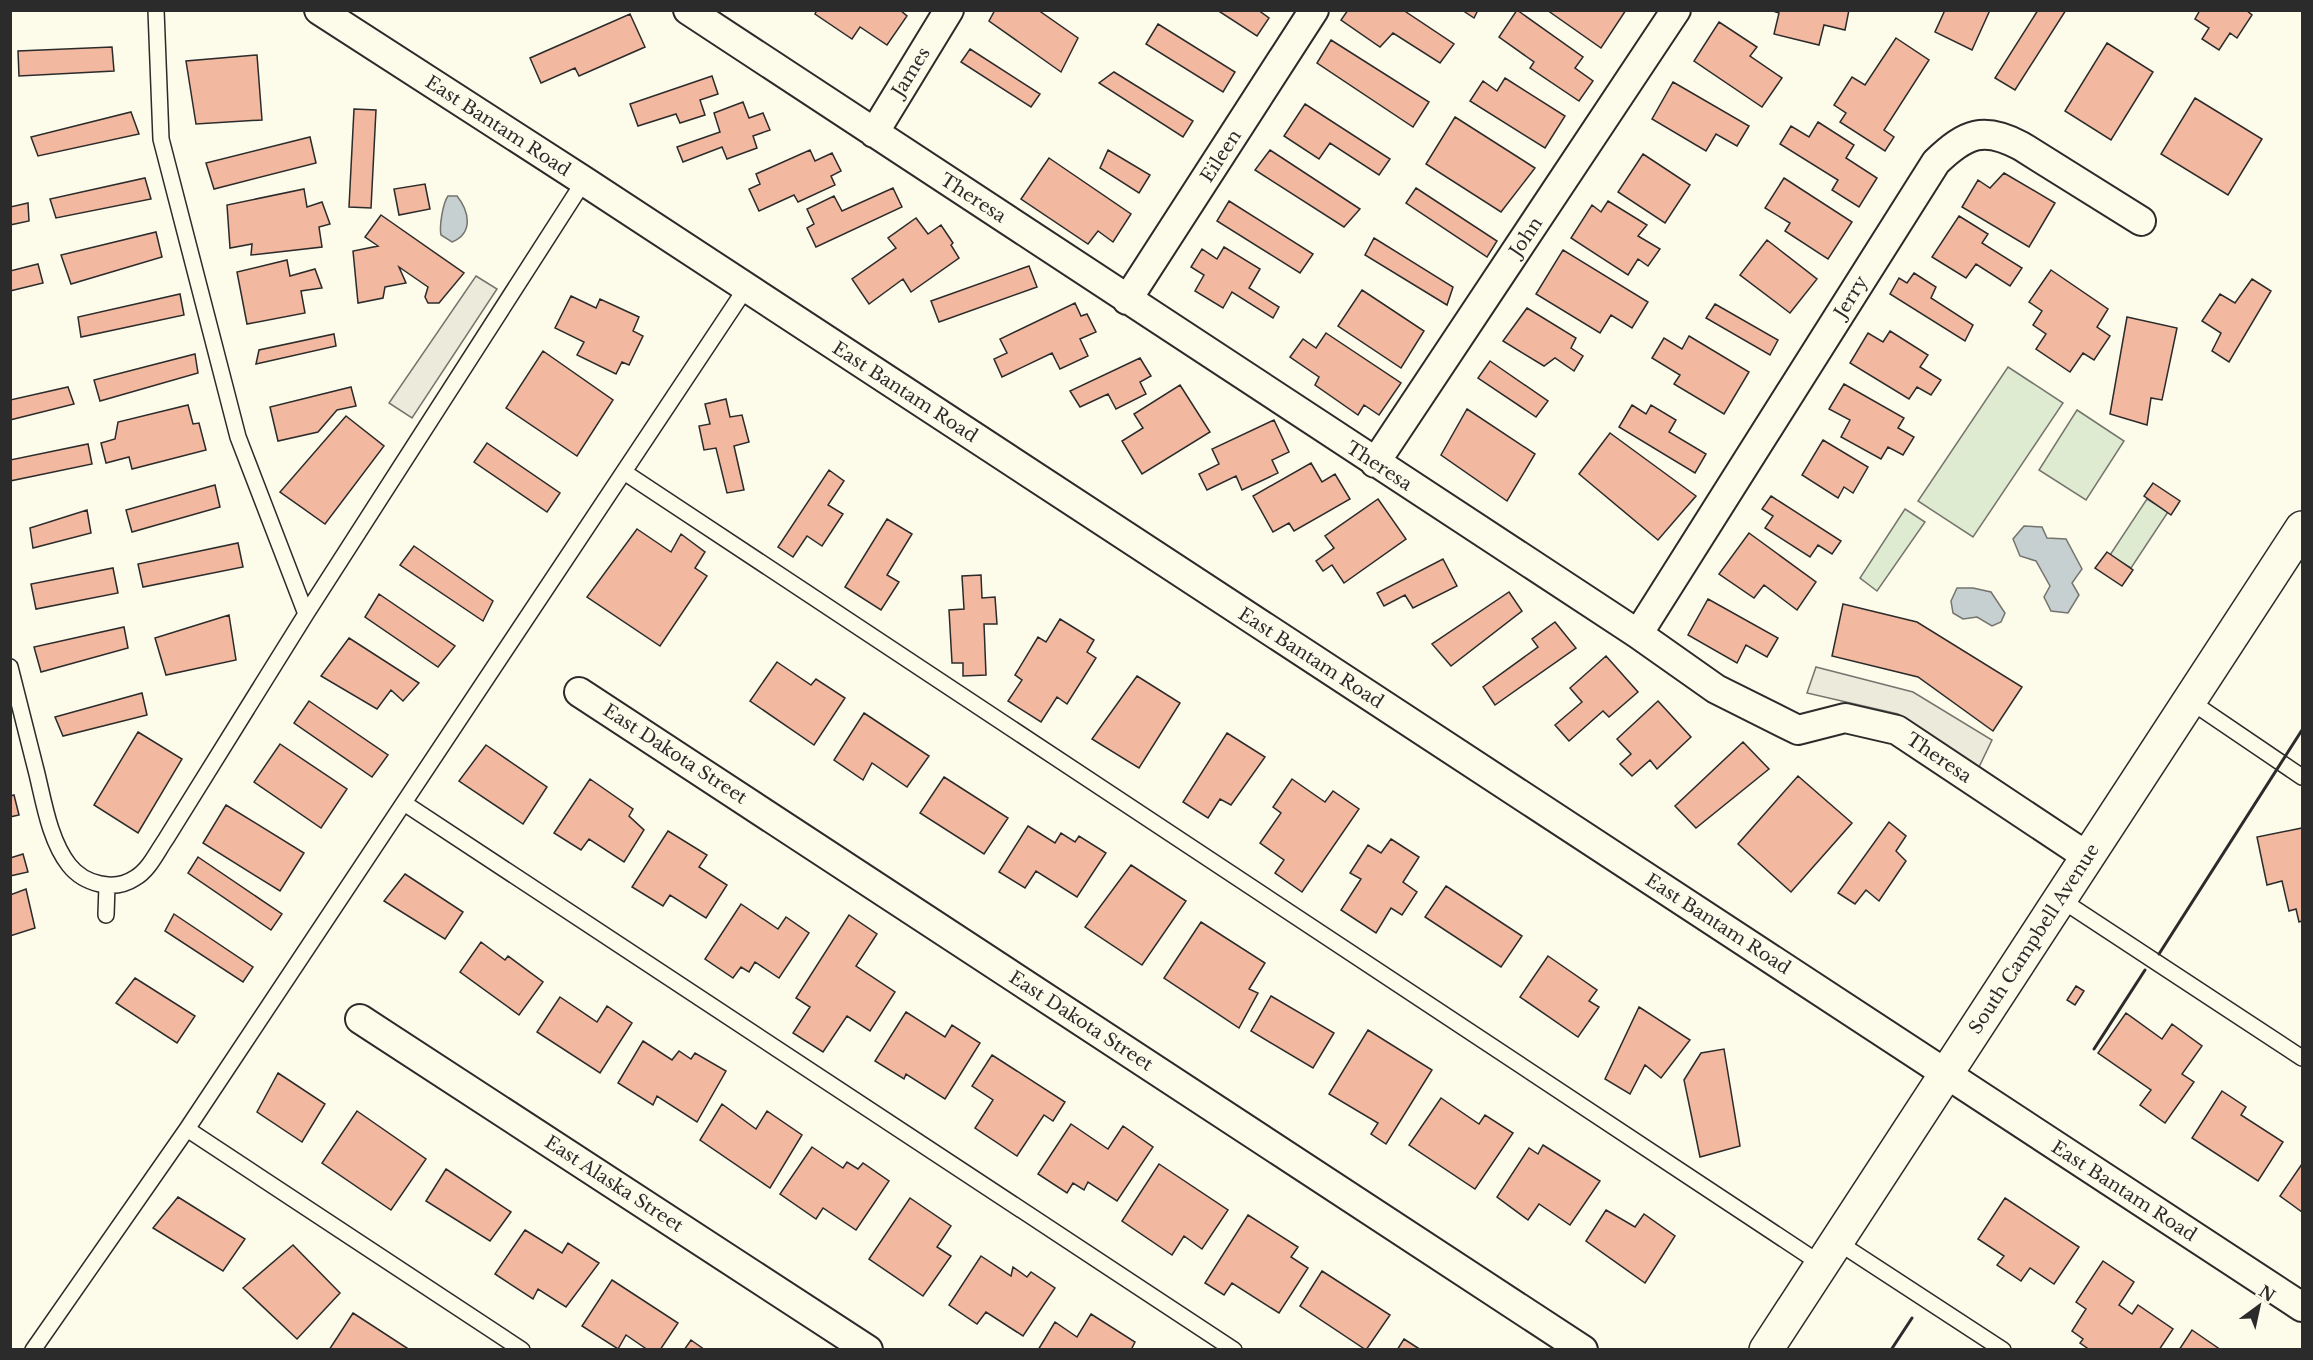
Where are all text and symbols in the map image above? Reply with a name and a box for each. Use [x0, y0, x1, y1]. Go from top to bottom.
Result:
street label: James [886, 43, 935, 103]
street label: East Bantam Road [421, 71, 575, 181]
street label: Eileen [1196, 126, 1246, 186]
street label: Theresa [936, 169, 1010, 227]
street label: John [1504, 213, 1547, 263]
street label: Jerry [1829, 271, 1873, 324]
street label: East Bantam Road [828, 337, 982, 447]
street label: Theresa [1342, 437, 1416, 495]
street label: East Bantam Road [1234, 603, 1388, 713]
street label: East Dakota Street [599, 699, 751, 809]
street label: Theresa [1902, 728, 1976, 788]
street label: South Campbell Avenue [1964, 840, 2104, 1038]
street label: East Bantam Road [1641, 869, 1795, 979]
street label: East Dakota Street [1005, 966, 1157, 1076]
street label: East Alaska Street [541, 1131, 687, 1237]
street label: East Bantam Road [2047, 1136, 2201, 1246]
north arrow [2229, 1276, 2289, 1336]
text: N [2255, 1281, 2279, 1306]

